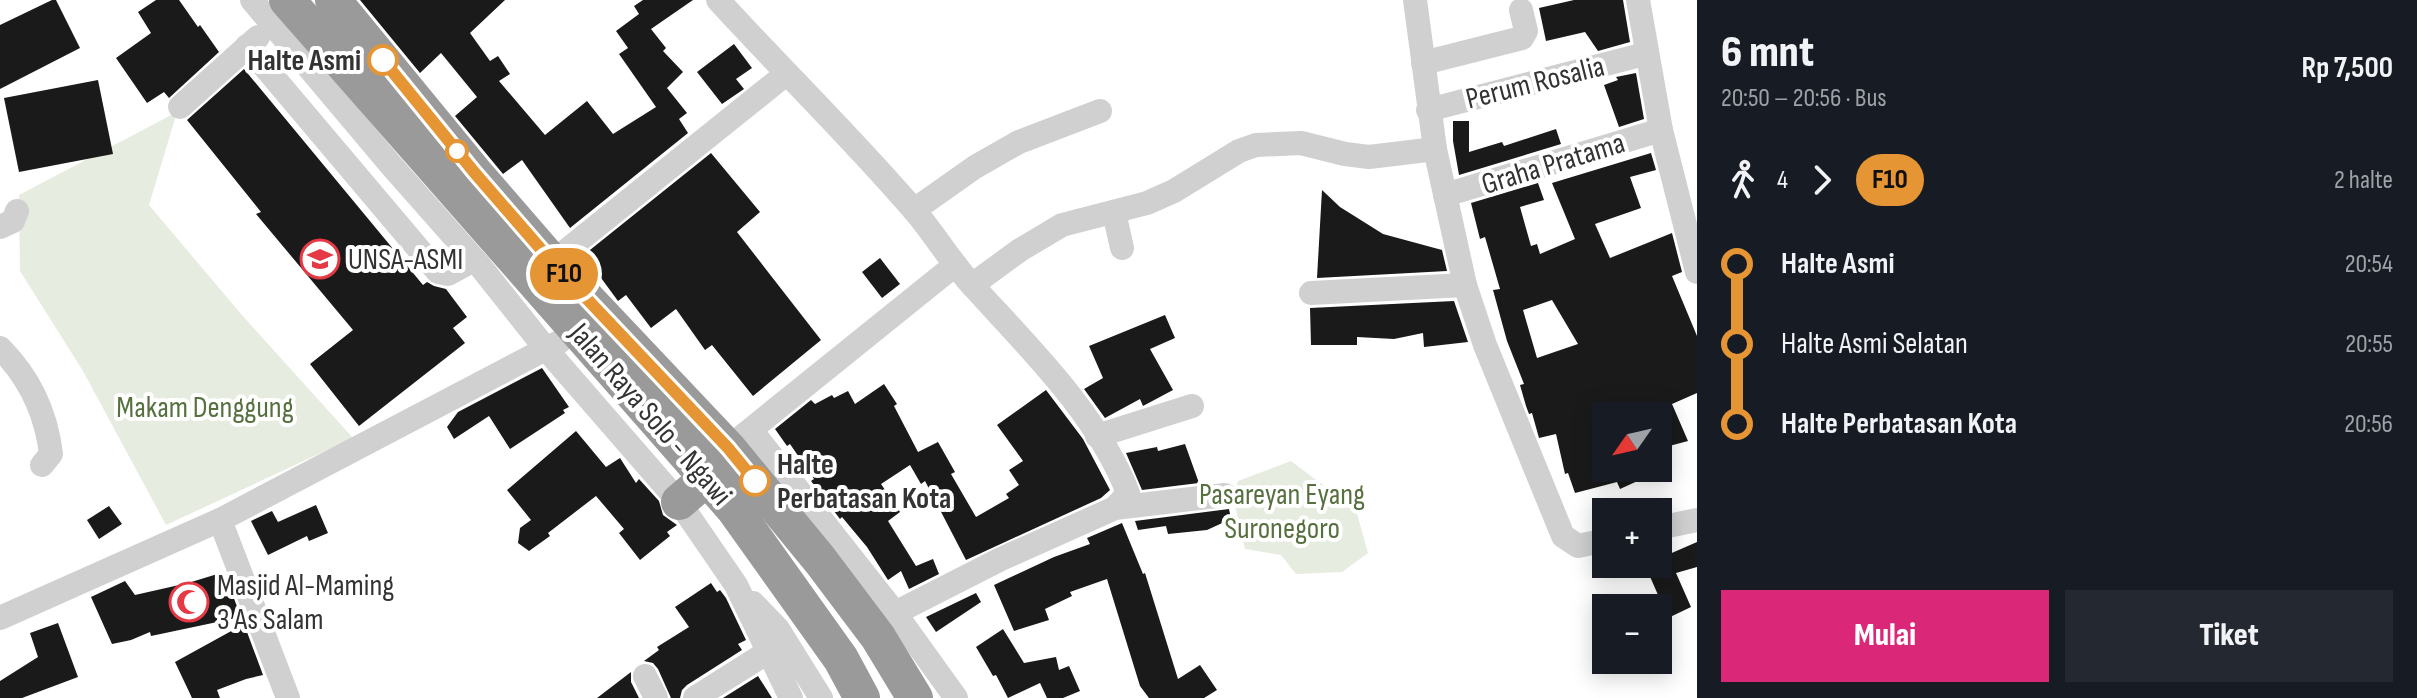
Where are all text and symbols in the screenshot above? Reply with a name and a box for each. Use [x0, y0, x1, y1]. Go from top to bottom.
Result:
text: 6 mnt [1721, 26, 1814, 79]
place label: Halte Asmi [248, 43, 361, 79]
marker: Halte Asmi [368, 45, 398, 75]
street label: Perum Rosalia [1462, 48, 1608, 118]
text: Rp 7,500 [2301, 50, 2393, 86]
text: 20:50 – 20:56 · Bus [1721, 83, 1887, 114]
street label: Graha Pratama [1477, 125, 1629, 203]
unlabelled marker [446, 140, 468, 162]
icon: walk [1721, 158, 1765, 202]
icon: forward [1800, 158, 1844, 202]
text: F10 [1872, 163, 1908, 196]
text: 4 [1777, 165, 1788, 196]
text: 2 halte [2334, 165, 2393, 196]
school or university icon: UNSA-ASMI [299, 238, 341, 280]
place label: UNSA-ASMI [348, 242, 463, 278]
text: Halte Asmi [1781, 246, 1894, 282]
line badge: F10 [518, 248, 610, 300]
text: 20:54 [2345, 249, 2393, 280]
text: F10 [546, 257, 582, 290]
street label: Jalan Raya Solo - Ngawi [561, 316, 739, 513]
text: Halte Asmi Selatan [1781, 326, 1968, 362]
text: 20:55 [2345, 329, 2393, 360]
park label: Makam Denggung [116, 390, 294, 426]
north arrow [1592, 402, 1672, 482]
map controls [1592, 402, 1672, 674]
text: Halte Perbatasan Kota [1781, 406, 2017, 442]
text: 20:56 [2344, 409, 2393, 440]
place label: Halte Perbatasan Kota [777, 447, 951, 517]
marker: Halte Perbatasan Kota [740, 466, 770, 496]
park label: Pasareyan Eyang Suronegoro [1199, 477, 1365, 547]
button: + [1592, 498, 1672, 578]
place label: Masjid Al-Maming 3 As Salam [217, 568, 394, 638]
mosque icon: Masjid Al-Maming 3 As Salam [168, 581, 210, 623]
button: Mulai [1721, 590, 2049, 682]
button: Tiket [2065, 590, 2393, 682]
button: − [1592, 594, 1672, 674]

